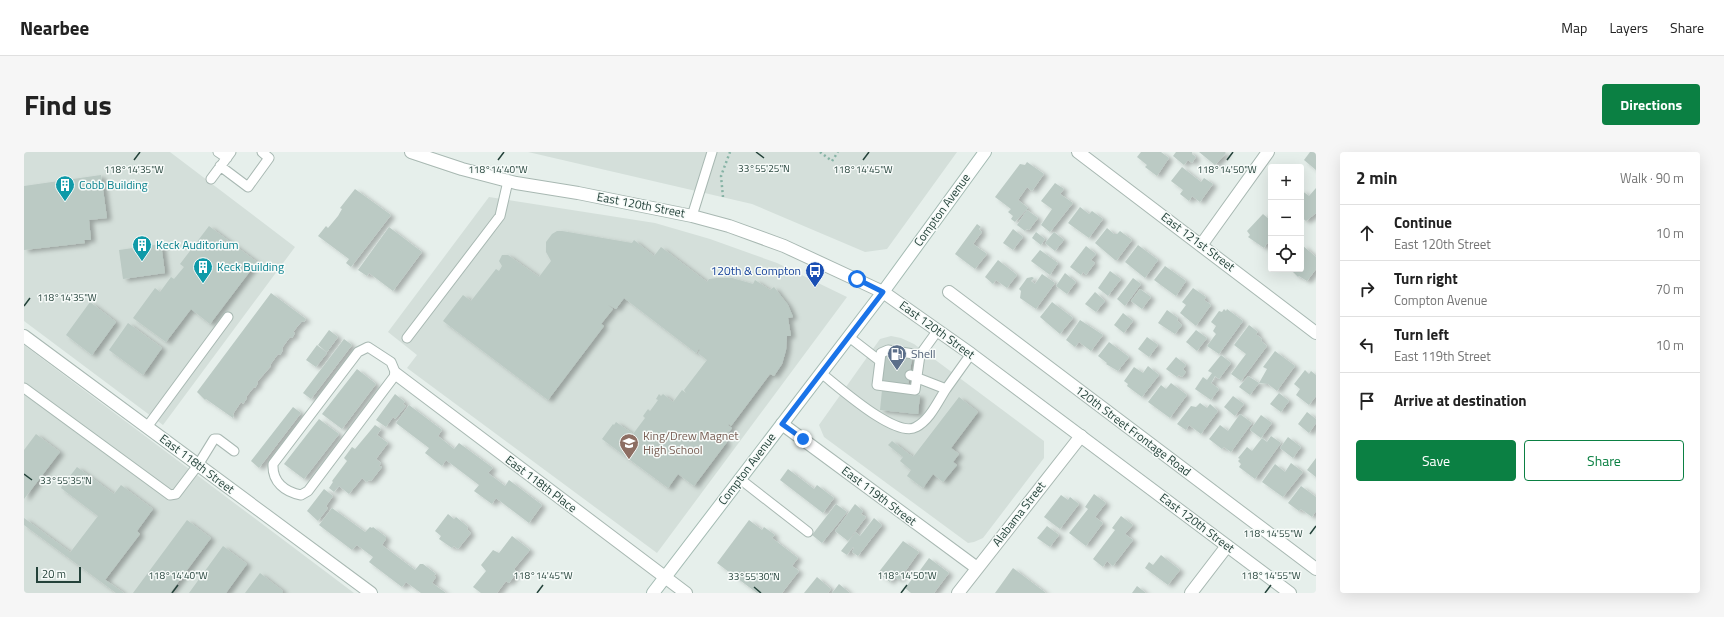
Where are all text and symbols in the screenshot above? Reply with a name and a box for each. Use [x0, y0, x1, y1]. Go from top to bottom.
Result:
text: Nearbee [20, 13, 89, 42]
text: Map [1561, 17, 1587, 38]
text: Layers [1609, 17, 1648, 38]
text: Share [1670, 17, 1704, 38]
text: Find us [24, 83, 112, 126]
button: Directions [1602, 84, 1700, 125]
text: 33°55'25"N [738, 161, 790, 176]
text: 118°14'35"W [104, 162, 164, 177]
text: 118°14'40"W [468, 162, 528, 177]
text: 118°14'45"W [833, 162, 893, 177]
text: 118°14'50"W [1197, 162, 1257, 177]
map controls [1268, 164, 1304, 272]
button: + [1268, 164, 1304, 200]
text: 2 min [1356, 165, 1397, 191]
text: Walk · 90 m [1620, 168, 1684, 188]
street label: Compton Avenue [909, 169, 975, 250]
building icon: Cobb Building [54, 174, 76, 202]
place label: Cobb Building [79, 175, 148, 194]
street label: East 120th Street [595, 187, 688, 223]
button: − [1268, 200, 1304, 236]
street label: East 121st Street [1157, 207, 1240, 276]
text: Continue [1394, 211, 1452, 234]
icon: ahead [1356, 222, 1378, 244]
text: 10 m [1656, 223, 1684, 243]
building icon: Keck Auditorium [131, 234, 153, 262]
text: East 120th Street [1394, 234, 1491, 254]
place label: Keck Auditorium [156, 235, 239, 254]
button: locate [1268, 236, 1304, 272]
building icon: Keck Building [192, 256, 214, 284]
place label: Keck Building [217, 257, 284, 276]
bus stop icon: 120th & Compton [804, 260, 826, 288]
place label: 120th & Compton [711, 261, 801, 280]
text: Turn right [1394, 267, 1458, 290]
route start [848, 270, 866, 288]
icon: right [1356, 278, 1378, 300]
text: 70 m [1656, 279, 1684, 299]
text: 118°14'35"W [37, 290, 97, 305]
text: Compton Avenue [1394, 290, 1487, 310]
street label: East 120th Street [896, 296, 980, 364]
text: Turn left [1394, 323, 1449, 346]
icon: left [1356, 334, 1378, 356]
text: 10 m [1656, 335, 1684, 355]
fuel station icon: Shell [886, 343, 908, 371]
place label: Shell [911, 344, 936, 363]
text: East 119th Street [1394, 346, 1491, 366]
street label: 120th Street Frontage Road [1071, 381, 1195, 481]
text: Arrive at destination [1394, 389, 1527, 412]
icon: arrive [1356, 390, 1378, 412]
place label: King/Drew Magnet High School [643, 426, 739, 459]
street label: East 118th Street [156, 429, 239, 499]
street label: Compton Avenue [713, 429, 780, 509]
route end [794, 430, 812, 448]
school or university icon: King/Drew Magnet High School [618, 432, 640, 460]
button: Save [1356, 440, 1516, 481]
button: Share [1524, 440, 1684, 481]
street label: East 118th Place [501, 450, 581, 517]
street label: East 119th Street [838, 461, 921, 531]
text: 33°55'35"N [40, 473, 92, 488]
street label: Alabama Street [987, 477, 1051, 550]
street label: East 120th Street [1156, 488, 1239, 558]
text: 118°14'55"W [1243, 526, 1303, 541]
scale bar [36, 565, 81, 584]
text: 20 m [42, 566, 66, 582]
text: 118°14'40"W [148, 568, 208, 583]
text: 118°14'45"W [513, 568, 573, 583]
text: 118°14'50"W [877, 568, 937, 583]
text: 118°14'55"W [1241, 568, 1301, 583]
text: 33°55'30"N [728, 569, 780, 584]

